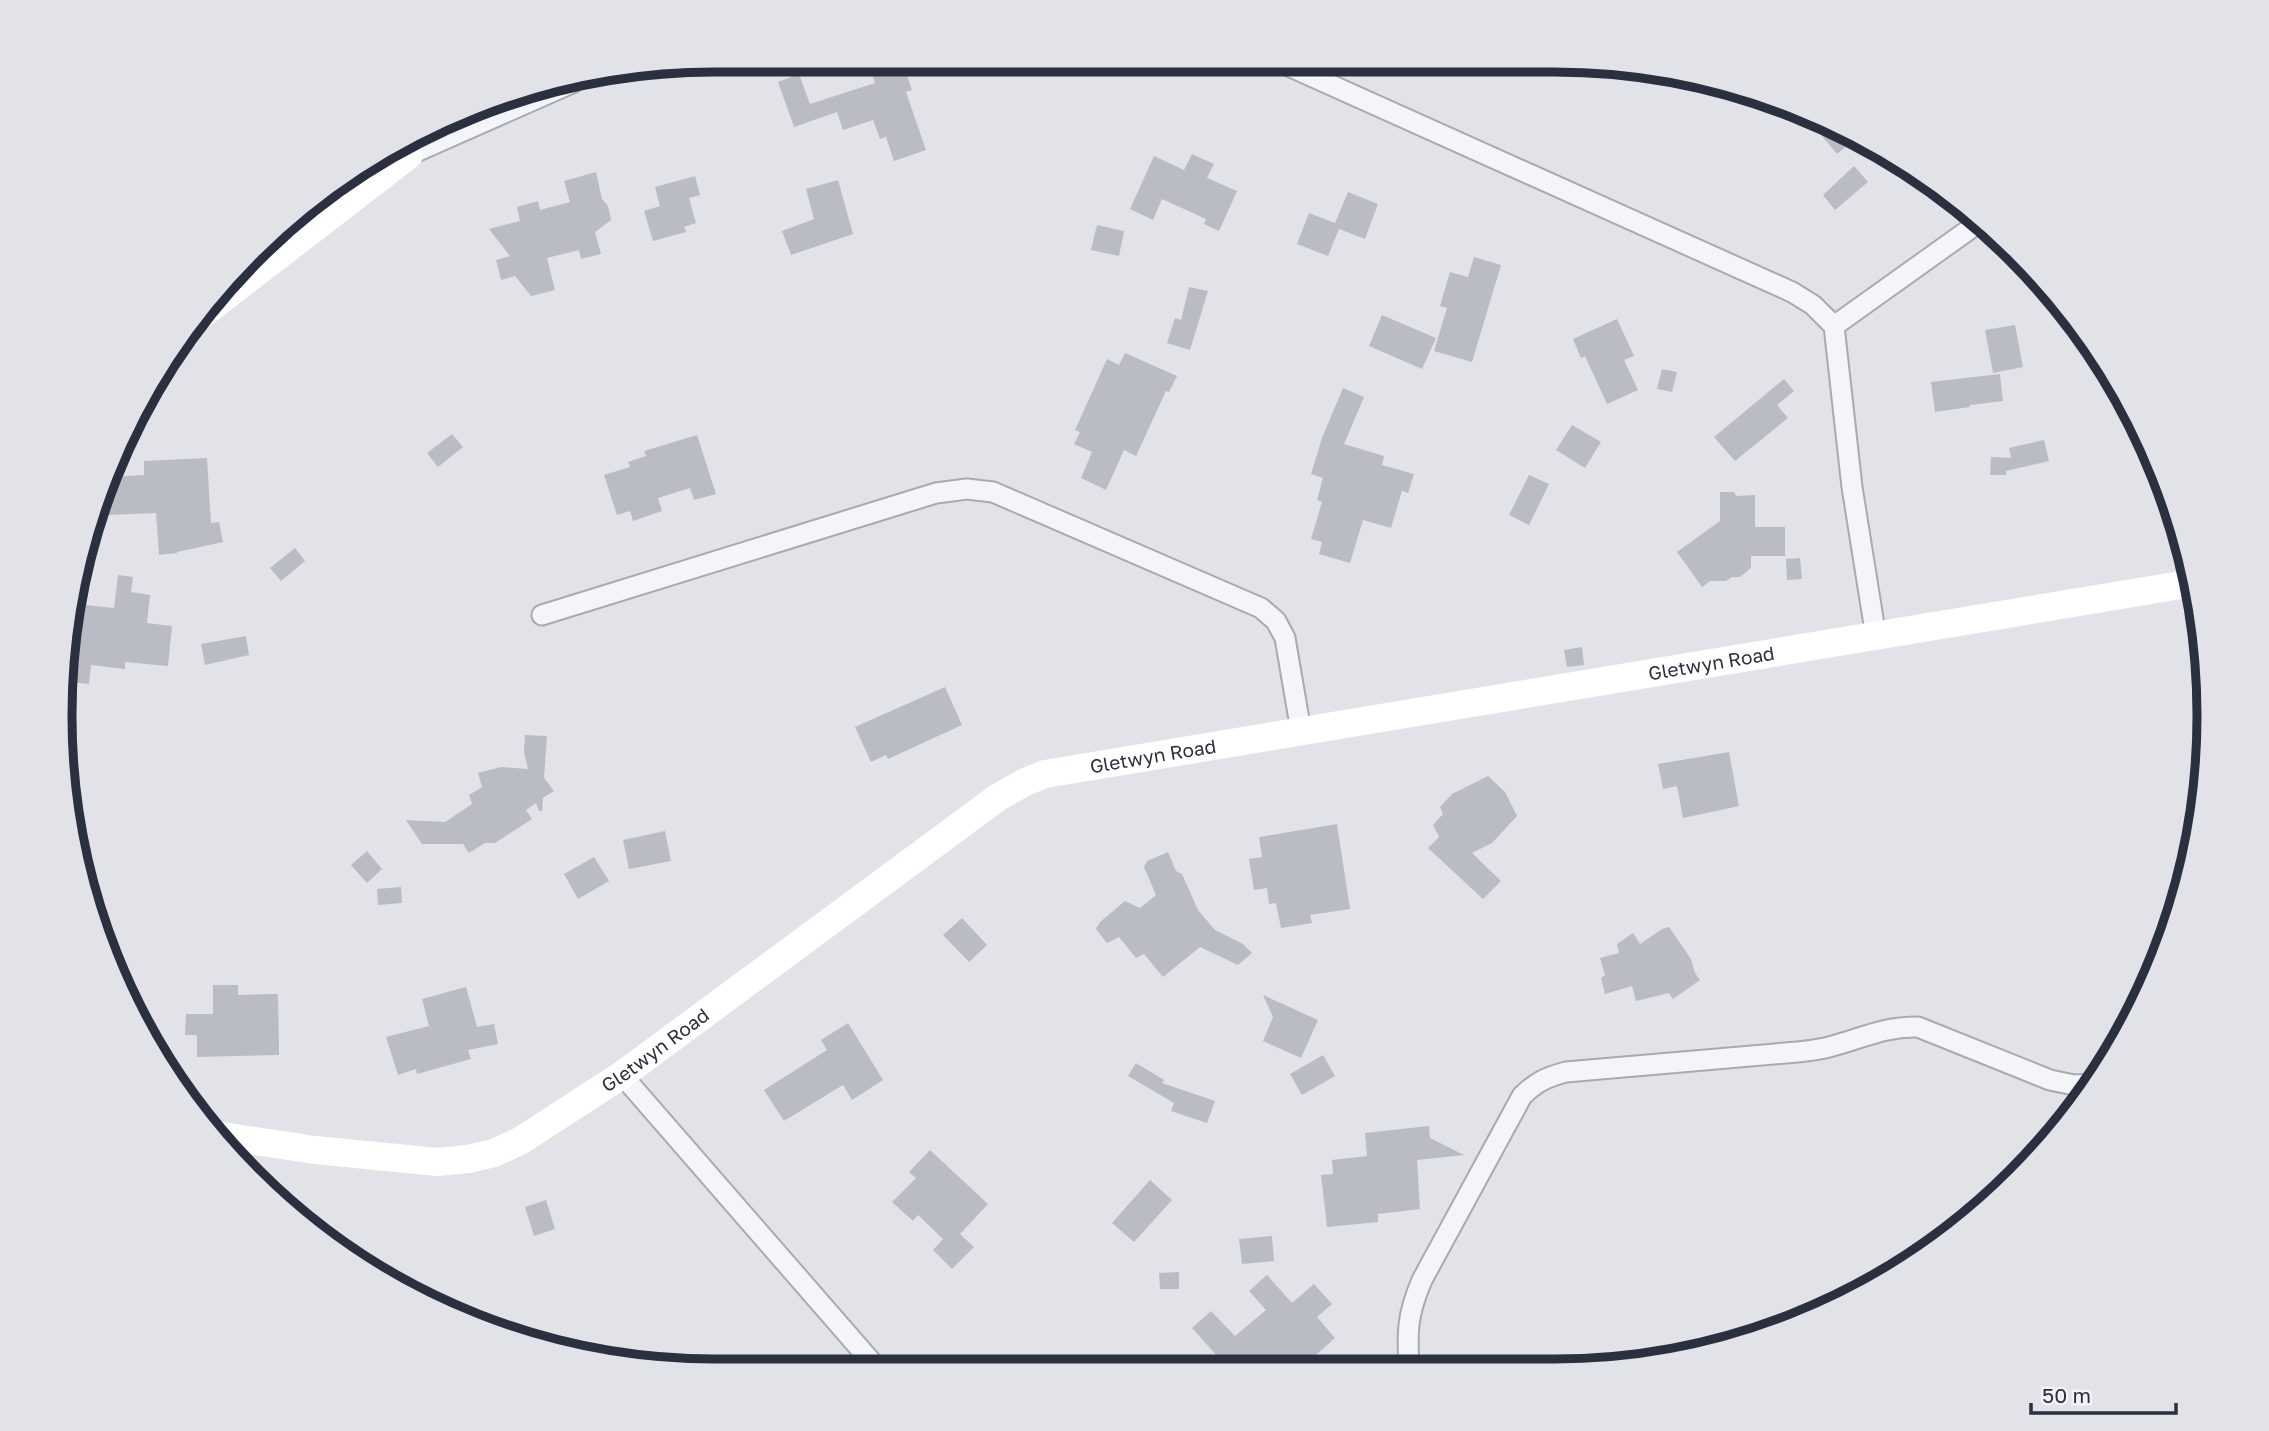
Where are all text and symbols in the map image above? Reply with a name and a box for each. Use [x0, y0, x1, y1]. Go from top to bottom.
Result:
street label: Gletwyn Road [1646, 641, 1776, 684]
street label: Gletwyn Road [1088, 734, 1218, 777]
street label: Gletwyn Road [597, 1003, 713, 1096]
scale bar [2031, 1372, 2176, 1416]
text: 50 m [2042, 1382, 2091, 1408]

